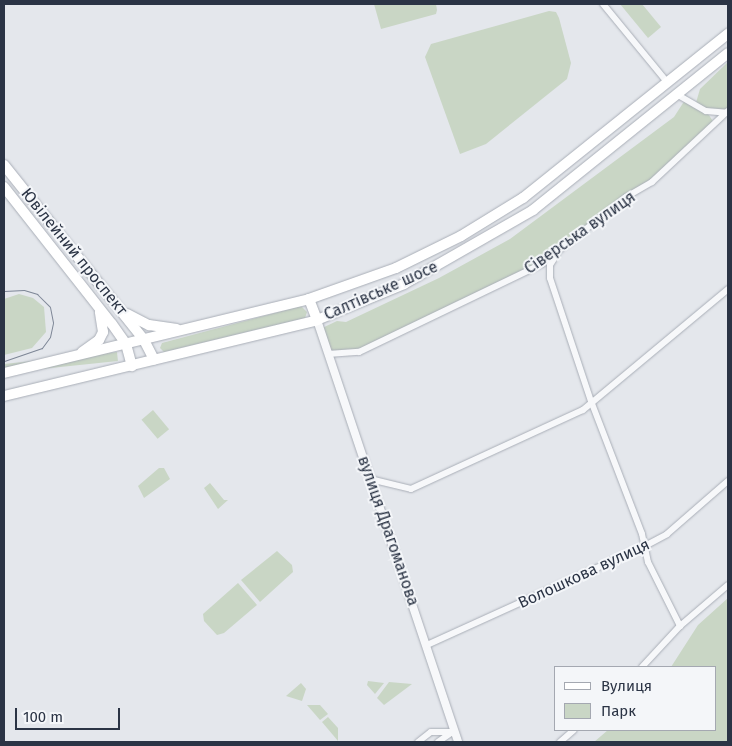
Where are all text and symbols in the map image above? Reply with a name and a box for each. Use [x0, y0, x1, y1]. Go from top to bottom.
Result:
street label: Ювілейний проспект [17, 185, 131, 319]
street label: Сіверська вулиця [521, 188, 639, 278]
street label: Салтівське шосе [321, 257, 441, 325]
street label: вулиця Драгоманова [353, 454, 423, 608]
street label: Волошкова вулиця [515, 535, 653, 613]
legend [554, 666, 717, 731]
text: Вулиця [601, 677, 652, 695]
scale bar [18, 698, 122, 730]
text: Парк [601, 702, 636, 720]
text: 100 m [23, 708, 63, 726]

